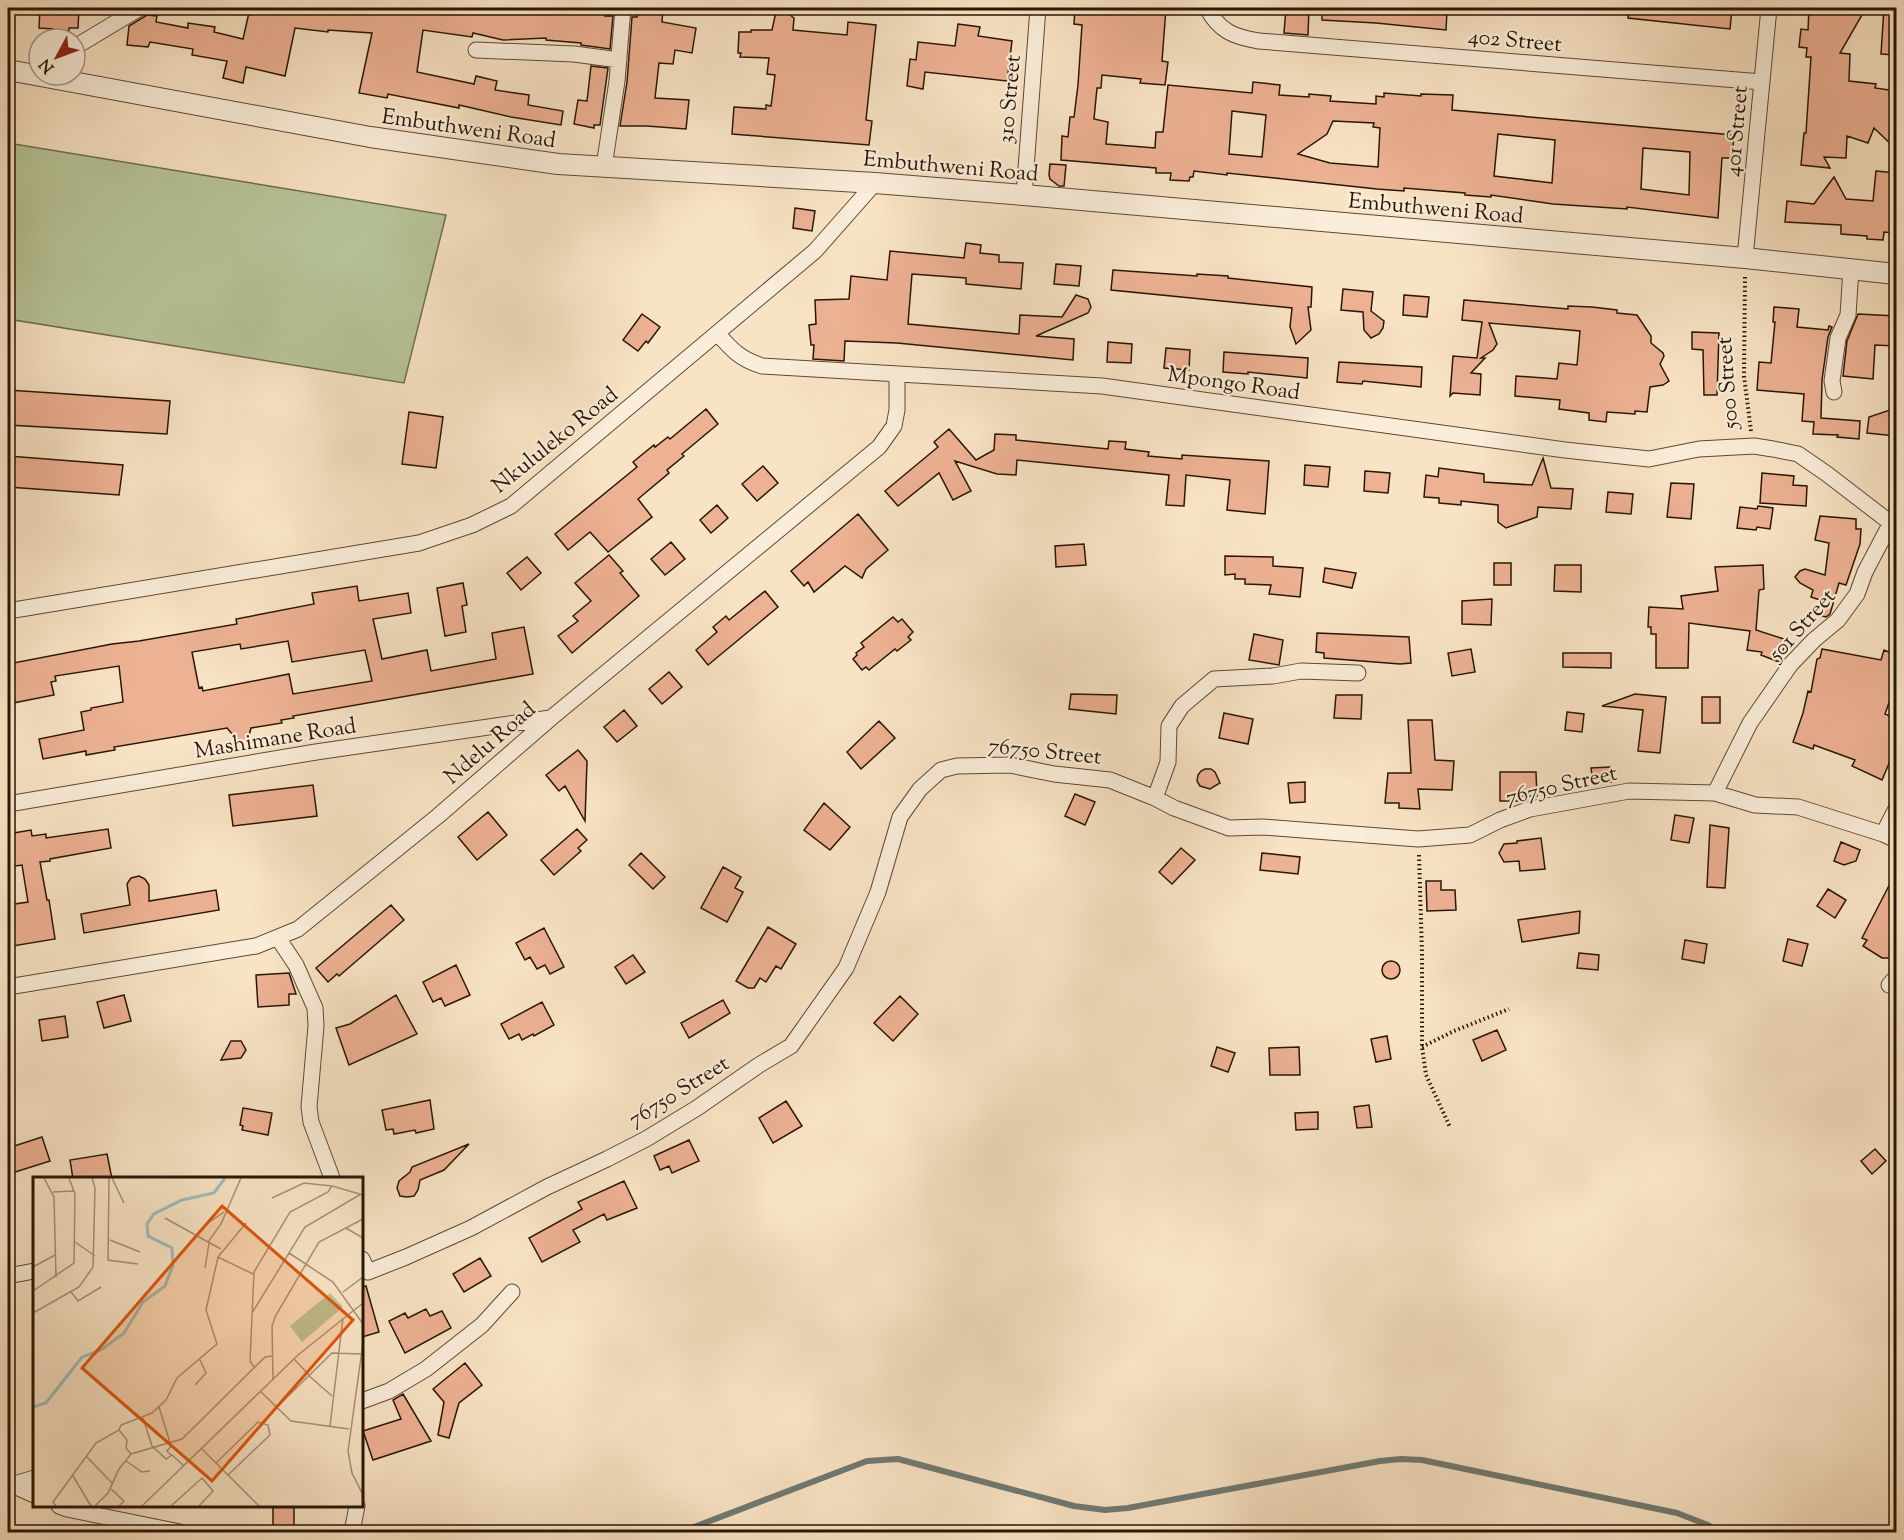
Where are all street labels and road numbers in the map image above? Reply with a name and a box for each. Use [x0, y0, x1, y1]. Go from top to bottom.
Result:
street label: 402 Street [1466, 22, 1563, 62]
street label: 310 Street [991, 53, 1031, 145]
street label: 401 Street [1718, 84, 1758, 178]
street label: Embuthweni Road [379, 102, 558, 158]
street label: Embuthweni Road [862, 144, 1040, 192]
street label: Embuthweni Road [1347, 186, 1525, 234]
street label: 500 Street [1710, 335, 1748, 432]
street label: Mpongo Road [1165, 360, 1302, 410]
street label: Nkululeko Road [486, 380, 626, 502]
street label: 501 Street [1761, 582, 1845, 671]
street label: Ndelu Road [438, 695, 544, 793]
street label: Mashimane Road [192, 711, 359, 769]
street label: 76750 Street [987, 731, 1103, 775]
street label: 76750 Street [1503, 758, 1621, 815]
street label: 76750 Street [623, 1049, 737, 1136]

